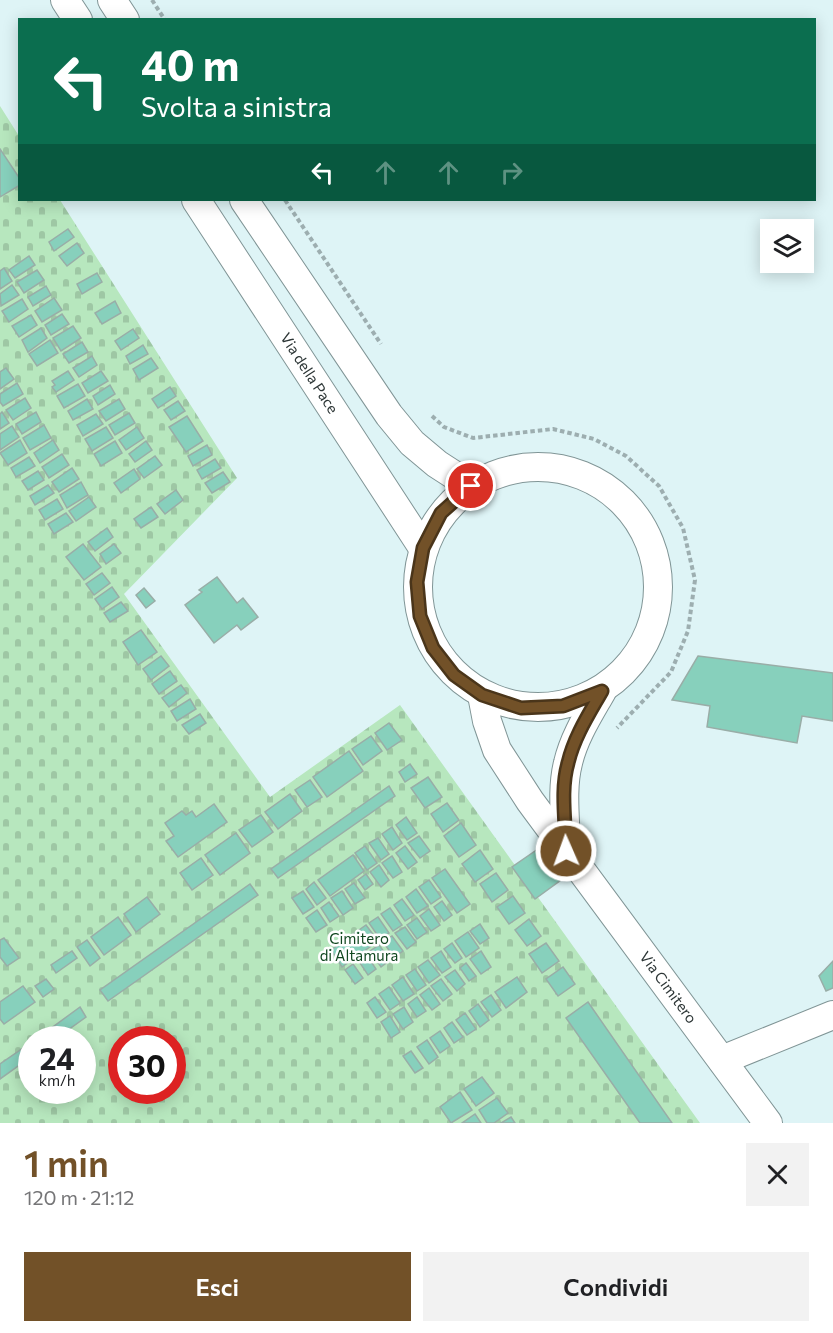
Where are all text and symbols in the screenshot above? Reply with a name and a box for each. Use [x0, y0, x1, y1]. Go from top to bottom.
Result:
text: 40 m [141, 38, 239, 90]
icon: left [42, 42, 120, 120]
text: Svolta a sinistra [141, 90, 332, 123]
icon: left [306, 156, 339, 189]
icon: ahead [369, 156, 402, 189]
icon: ahead [432, 156, 465, 189]
icon: right [495, 156, 528, 189]
map controls [760, 219, 814, 273]
button: layers [760, 219, 814, 273]
street label: Via della Pace [277, 329, 343, 417]
pin [445, 460, 496, 511]
icon: arrive [454, 469, 487, 502]
position arrow [534, 819, 598, 883]
park label: Cimitero di Altamura [320, 929, 398, 964]
street label: Via Cimitero [636, 948, 701, 1026]
speed limit sign: 30 [108, 1026, 186, 1104]
text: 24 [39, 1039, 75, 1076]
text: km/h [39, 1071, 75, 1089]
text: 1 min [24, 1140, 109, 1184]
button: close [746, 1143, 809, 1206]
text: 120 m · 21:12 [24, 1185, 134, 1209]
button: Esci [24, 1252, 411, 1321]
button: Condividi [423, 1252, 809, 1321]

